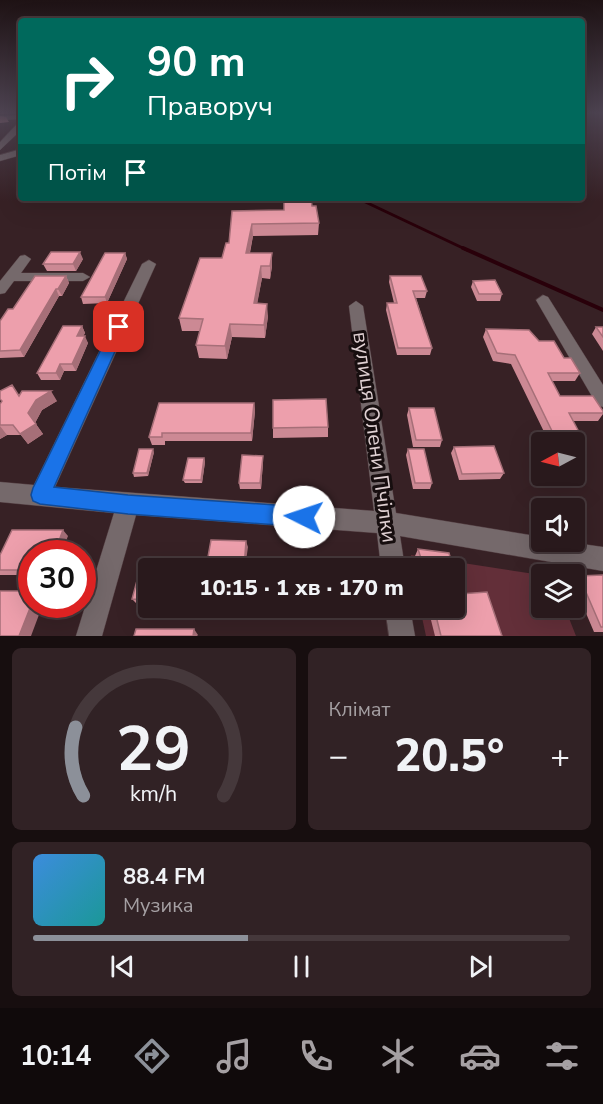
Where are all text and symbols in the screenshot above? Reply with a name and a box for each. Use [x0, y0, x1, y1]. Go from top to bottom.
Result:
text: 90 m [147, 34, 246, 91]
icon: right [48, 42, 126, 120]
text: Праворуч [147, 88, 273, 125]
icon: arrive [119, 156, 152, 189]
text: Потім [48, 158, 107, 188]
pin [93, 301, 144, 352]
icon: arrive [102, 310, 135, 343]
street label: вулиця Олени Пчілки [346, 330, 404, 544]
north arrow [531, 432, 585, 486]
map controls [531, 432, 585, 618]
position arrow [272, 485, 336, 549]
button: sound [531, 498, 585, 552]
speed limit sign: 30 [18, 540, 96, 618]
button: layers [531, 564, 585, 618]
text: 10:15 · 1 хв · 170 m [199, 573, 404, 603]
text: Клімат [329, 696, 390, 723]
text: 29 [116, 707, 191, 792]
text: 20.5° [394, 726, 504, 787]
text: − [329, 734, 348, 779]
text: + [550, 734, 570, 779]
text: km/h [130, 779, 177, 809]
text: 88.4 FM [123, 862, 205, 892]
text: Музика [123, 892, 193, 919]
icon: previous [106, 950, 139, 983]
icon: pause [285, 950, 318, 983]
icon: next [464, 950, 497, 983]
icon: directions [131, 1035, 173, 1077]
icon: music [213, 1035, 255, 1077]
icon: phone [295, 1035, 337, 1077]
icon: climate [377, 1035, 419, 1077]
icon: car [459, 1035, 501, 1077]
icon: filters [541, 1035, 583, 1077]
text: 10:14 [20, 1038, 91, 1075]

